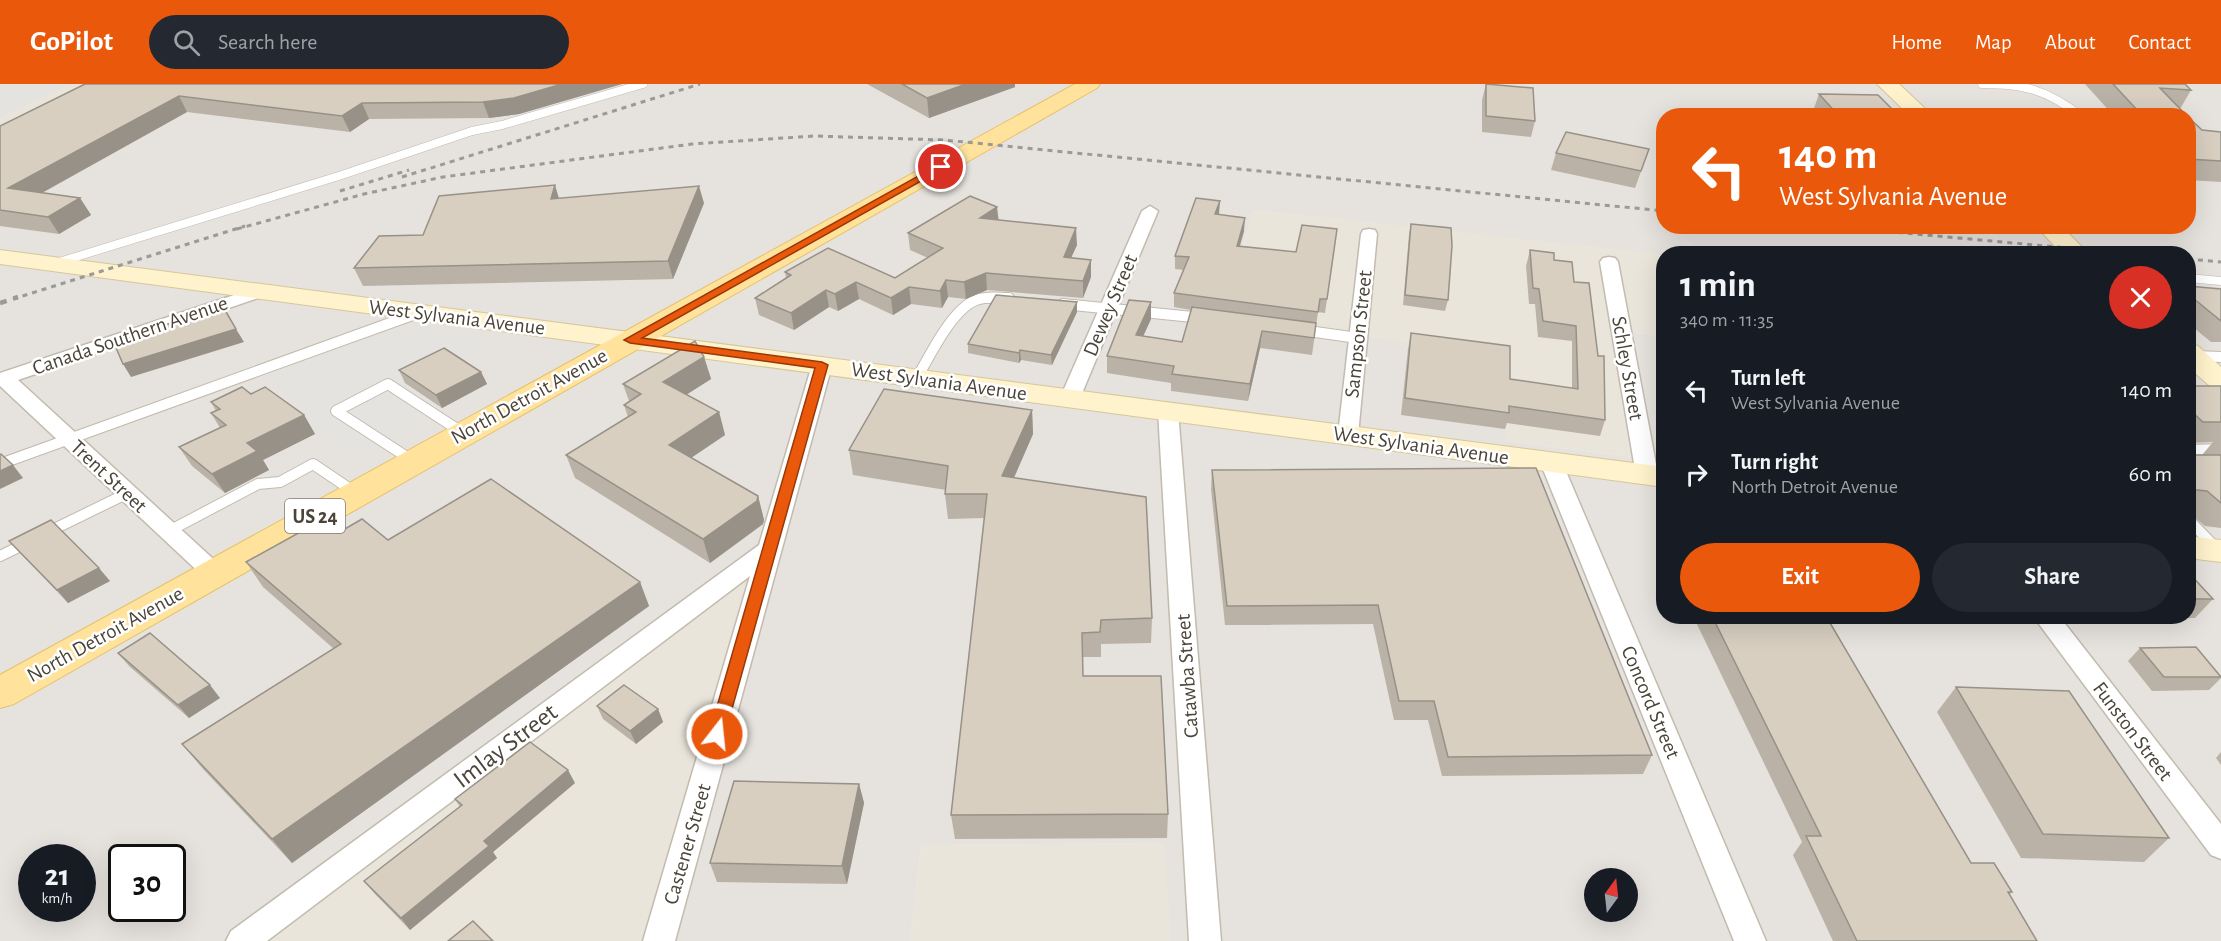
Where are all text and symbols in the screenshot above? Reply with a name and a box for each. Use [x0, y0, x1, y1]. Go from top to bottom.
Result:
search box [149, 15, 569, 69]
icon: search [170, 26, 203, 59]
text: GoPilot [30, 28, 113, 56]
text: Search here [218, 31, 318, 53]
text: Home [1891, 32, 1942, 53]
text: Map [1975, 32, 2012, 53]
text: About [2045, 32, 2095, 53]
text: Contact [2128, 32, 2191, 53]
icon: left [1680, 132, 1758, 210]
text: 140 m [1779, 134, 1877, 176]
pin [915, 141, 966, 192]
icon: arrive [924, 150, 957, 183]
text: West Sylvania Avenue [1779, 183, 2007, 210]
street label: Dewey Street [1080, 251, 1141, 359]
button: close [2109, 266, 2172, 329]
text: 1 min [1680, 267, 1756, 303]
street label: Sampson Street [1341, 269, 1376, 399]
street label: Canada Southern Avenue [30, 292, 231, 379]
street label: West Sylvania Avenue [368, 296, 546, 339]
text: 340 m · 11:35 [1680, 310, 1774, 330]
street label: Schley Street [1608, 314, 1647, 422]
street label: North Detroit Avenue [447, 345, 611, 448]
street label: West Sylvania Avenue [850, 359, 1028, 404]
text: Turn left [1731, 367, 1805, 389]
icon: left [1680, 374, 1713, 407]
text: 140 m [2121, 379, 2172, 401]
text: West Sylvania Avenue [1731, 393, 1900, 413]
street label: West Sylvania Avenue [1332, 423, 1510, 468]
street label: Trent Street [66, 436, 151, 517]
text: Turn right [1731, 451, 1818, 473]
icon: right [1680, 458, 1713, 491]
text: 60 m [2129, 463, 2172, 485]
text: North Detroit Avenue [1731, 477, 1898, 497]
road number: US 24 [285, 499, 345, 533]
button: Exit [1680, 543, 1920, 612]
button: Share [1932, 543, 2172, 612]
street label: North Detroit Avenue [23, 583, 187, 686]
street label: Catawba Street [1173, 613, 1202, 739]
street label: Concord Street [1617, 643, 1684, 762]
street label: Funston Street [2089, 678, 2177, 785]
street label: Imlay Street [449, 699, 562, 793]
position arrow [685, 702, 749, 766]
street label: Castener Street [660, 781, 715, 907]
speed limit sign: 30 [108, 844, 186, 922]
text: 21 [45, 861, 69, 891]
north arrow [1584, 868, 1638, 922]
map controls [1584, 868, 1638, 922]
text: km/h [42, 891, 72, 906]

